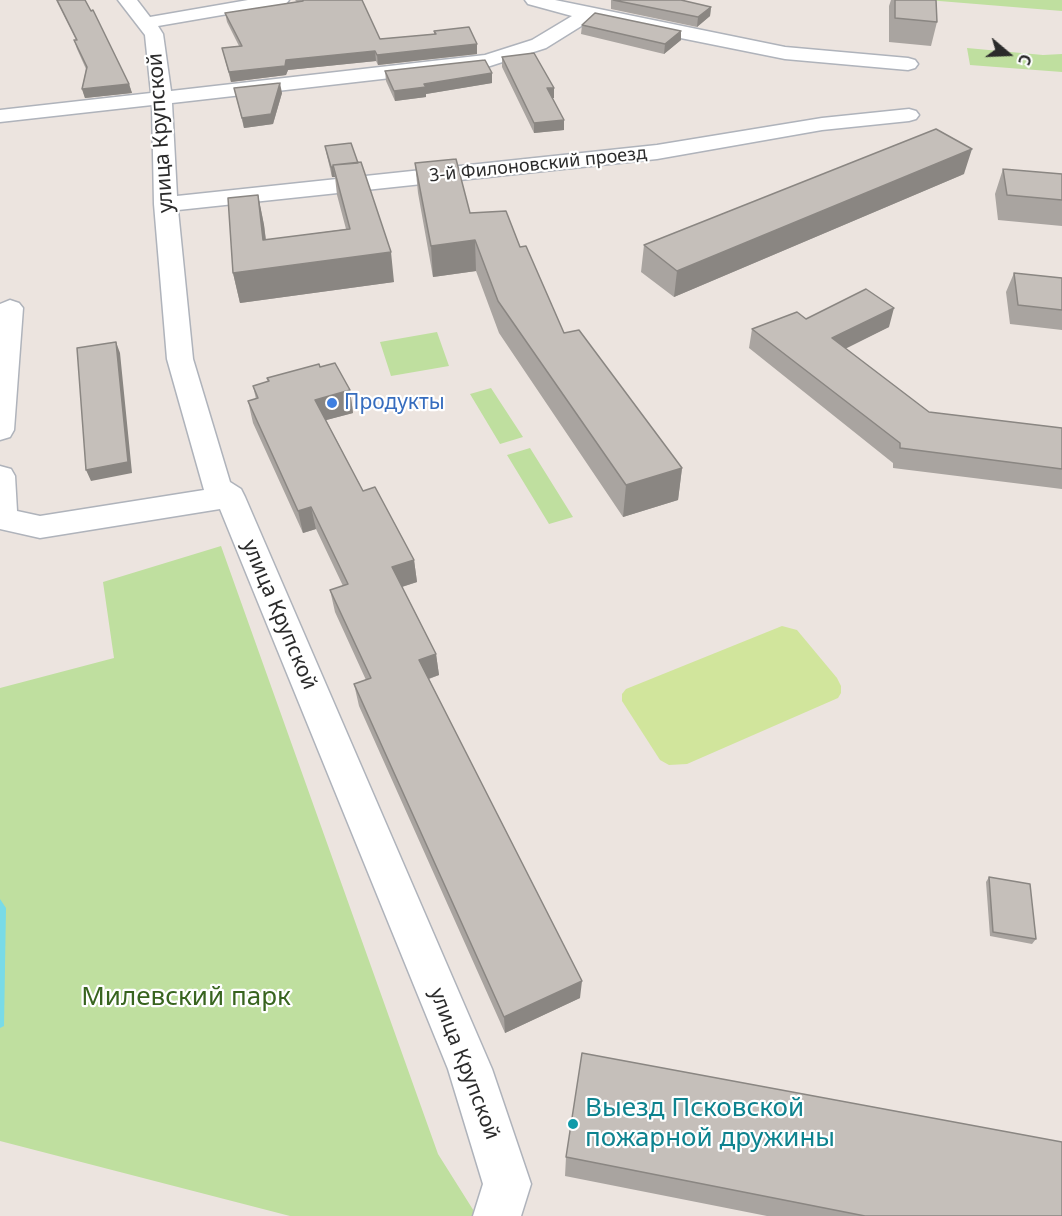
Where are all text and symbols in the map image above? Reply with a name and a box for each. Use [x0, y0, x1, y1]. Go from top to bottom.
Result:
north arrow [978, 24, 1038, 84]
text: С [1013, 51, 1037, 68]
street label: улица Крупской [143, 52, 179, 214]
street label: 3-й Филоновский проезд [428, 143, 648, 187]
place label: Продукты [344, 390, 445, 416]
marker: Продукты [325, 396, 339, 410]
street label: улица Крупской [236, 536, 322, 694]
park label: Милевский парк [81, 982, 291, 1014]
street label: улица Крупской [424, 985, 504, 1143]
place label: Выезд Псковской пожарной дружины [585, 1093, 835, 1154]
marker: Выезд Псковской пожарной дружины [566, 1117, 580, 1131]

